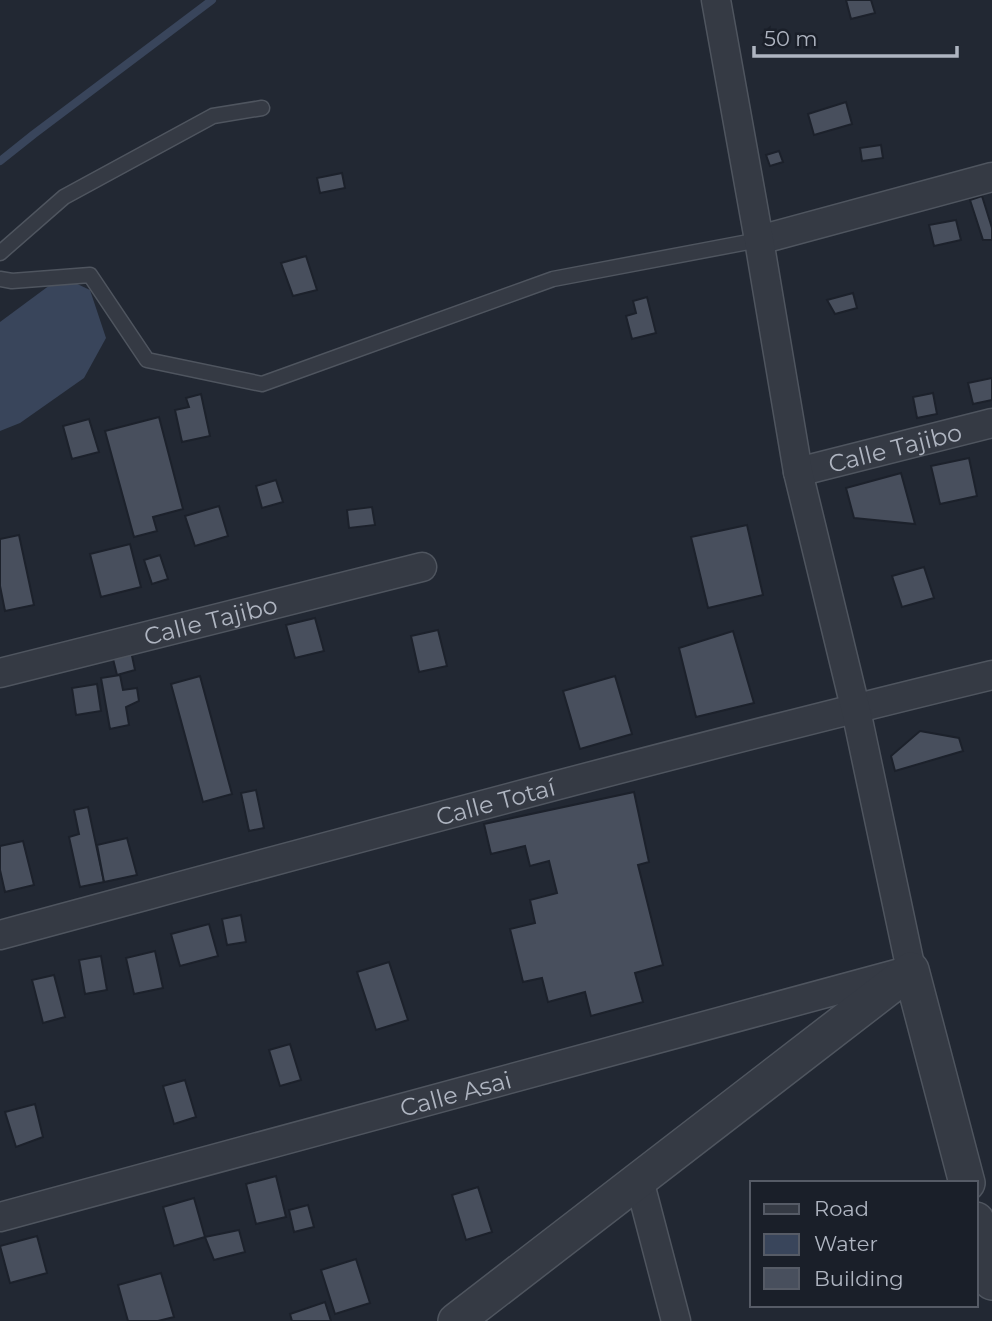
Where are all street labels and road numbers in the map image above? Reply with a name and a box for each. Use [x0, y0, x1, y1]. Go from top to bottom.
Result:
street label: Calle Tajibo [825, 417, 965, 478]
street label: Calle Tajibo [141, 589, 280, 651]
street label: Calle Totaí [433, 772, 560, 831]
street label: Calle Asai [397, 1065, 514, 1122]

